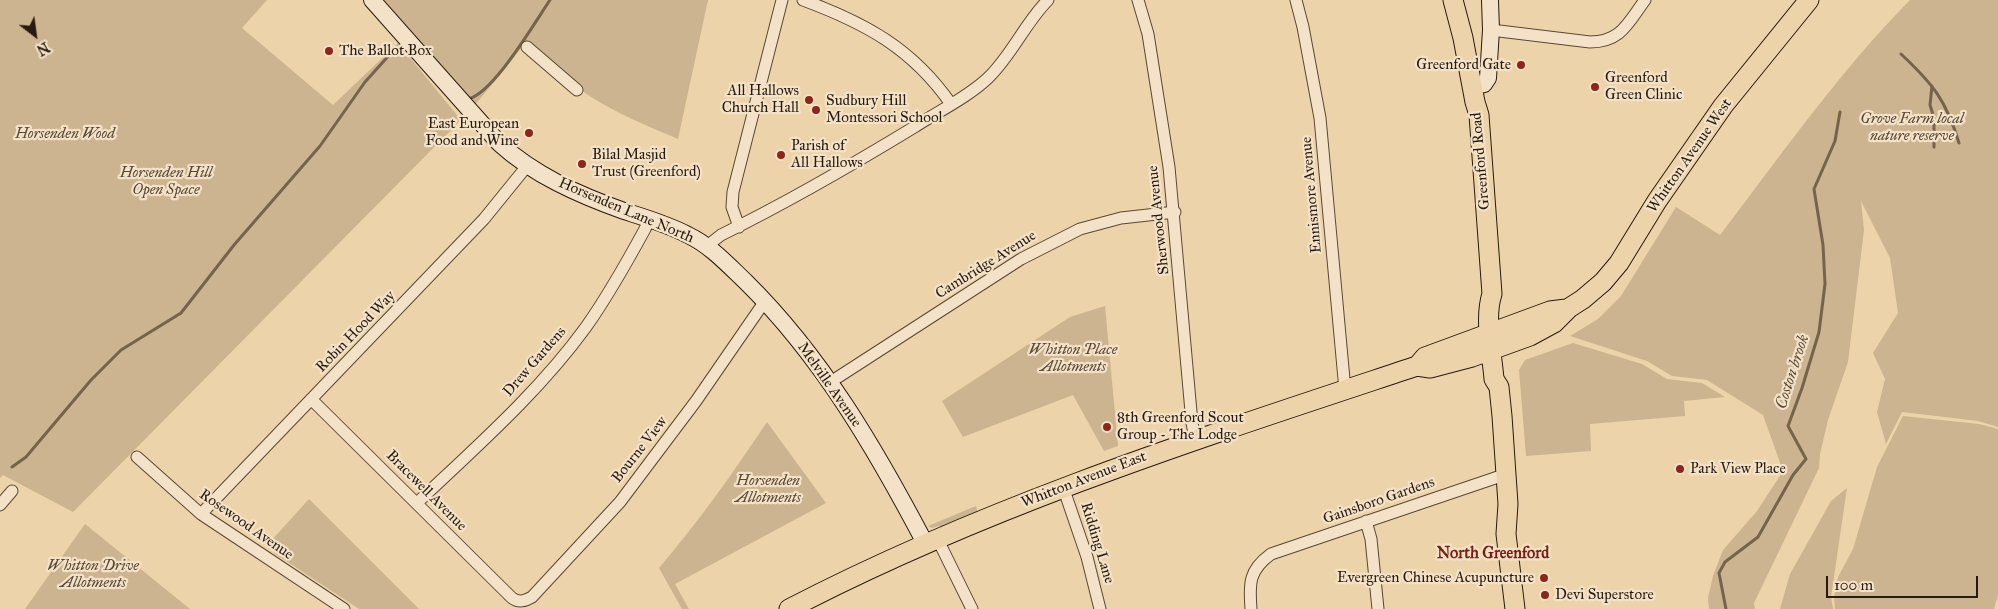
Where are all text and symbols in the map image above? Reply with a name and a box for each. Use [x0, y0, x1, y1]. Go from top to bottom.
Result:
north arrow [10, 10, 60, 60]
text: N [33, 38, 52, 59]
place label: The Ballot Box [339, 42, 432, 60]
marker: The Ballot Box [323, 45, 335, 57]
place label: Greenford Gate [1416, 56, 1511, 74]
marker: Greenford Gate [1515, 59, 1527, 71]
place label: Greenford Green Clinic [1605, 69, 1682, 104]
marker: Greenford Green Clinic [1589, 81, 1601, 93]
place label: All Hallows Church Hall [722, 82, 799, 117]
place label: Sudbury Hill Montessori School [826, 92, 943, 127]
marker: All Hallows Church Hall [803, 94, 815, 106]
street label: Whitton Avenue West [1644, 95, 1736, 217]
marker: Sudbury Hill Montessori School [810, 104, 822, 116]
park label: Grove Farm local nature reserve [1860, 110, 1964, 145]
street label: Greenford Road [1468, 111, 1494, 211]
place label: East European Food and Wine [425, 115, 519, 150]
park label: Horsenden Wood [15, 125, 115, 143]
marker: East European Food and Wine [523, 127, 535, 139]
street label: Ennismore Avenue [1298, 136, 1326, 254]
place label: Parish of All Hallows [791, 137, 863, 172]
place label: Bilal Masjid Trust (Greenford) [592, 146, 701, 181]
marker: Parish of All Hallows [775, 149, 787, 161]
marker: Bilal Masjid Trust (Greenford) [576, 158, 588, 170]
park label: Horsenden Hill Open Space [120, 164, 212, 199]
street label: Sherwood Avenue [1144, 164, 1174, 276]
street label: Horsenden Lane North [556, 174, 696, 248]
street label: Cambridge Avenue [932, 227, 1040, 303]
street label: Robin Hood Way [313, 287, 399, 377]
street label: Drew Gardens [500, 323, 570, 401]
water label: Coston brook [1772, 332, 1814, 412]
street label: Melville Avenue [793, 339, 865, 431]
park label: Whitton Place Allotments [1029, 341, 1117, 376]
place label: 8th Greenford Scout Group - The Lodge [1117, 409, 1244, 444]
street label: Bourne View [608, 413, 672, 487]
marker: 8th Greenford Scout Group - The Lodge [1101, 421, 1113, 433]
street label: Bracewell Avenue [382, 447, 470, 535]
street label: Whitton Avenue East [1019, 448, 1149, 512]
place label: Park View Place [1690, 460, 1786, 478]
marker: Park View Place [1674, 463, 1686, 475]
park label: Horsenden Allotments [735, 472, 801, 507]
street label: Gainsboro Gardens [1321, 474, 1437, 528]
street label: Rosewood Avenue [196, 486, 296, 564]
street label: Ridding Lane [1076, 500, 1118, 586]
district label: North Greenford [1437, 544, 1549, 564]
park label: Whitton Drive Allotments [47, 557, 139, 592]
scale bar [1828, 566, 1980, 598]
place label: Evergreen Chinese Acupuncture [1337, 569, 1534, 587]
marker: Evergreen Chinese Acupuncture [1538, 572, 1550, 584]
text: 100 m [1834, 576, 1873, 594]
place label: Devi Superstore [1555, 586, 1654, 604]
marker: Devi Superstore [1539, 589, 1551, 601]

